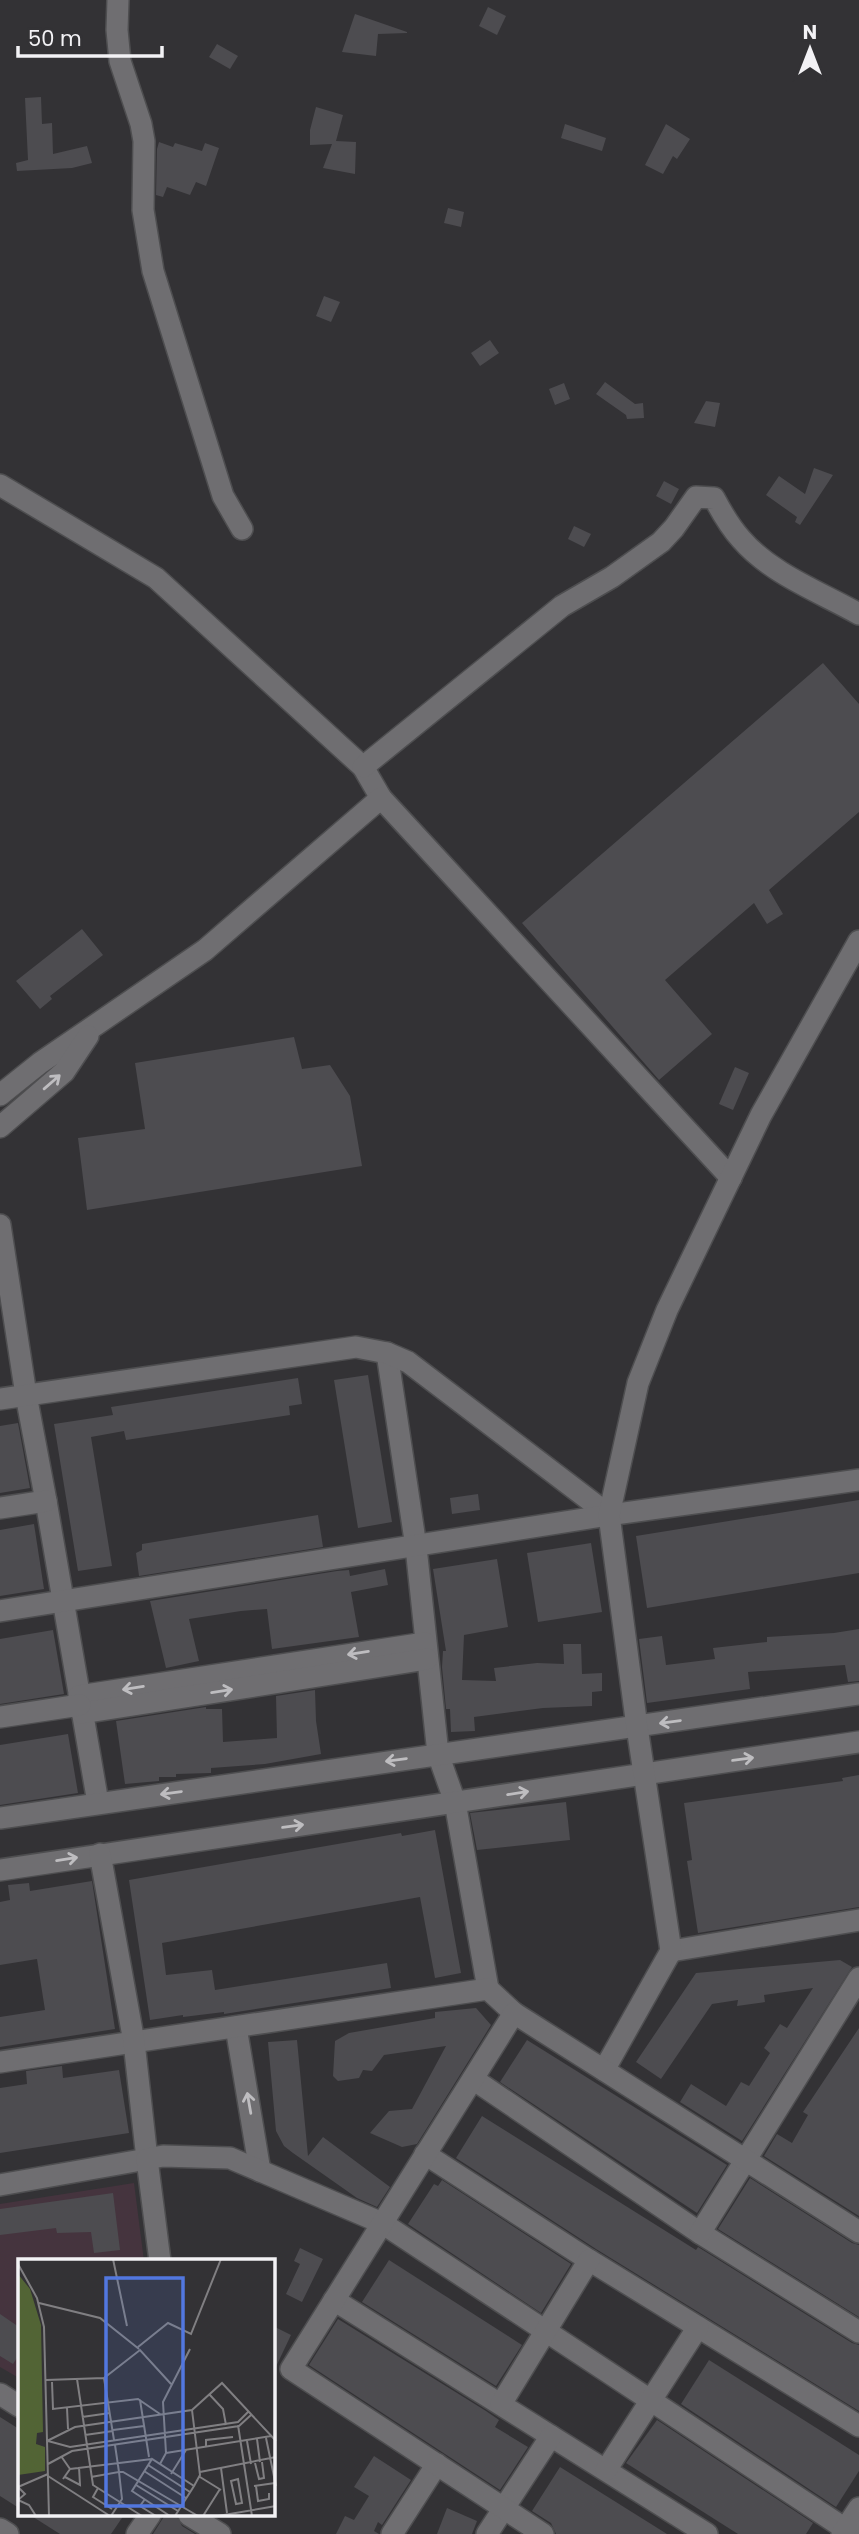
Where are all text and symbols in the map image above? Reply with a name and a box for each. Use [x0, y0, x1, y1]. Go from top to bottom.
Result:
scale bar [18, 14, 161, 58]
north arrow [775, 14, 845, 84]
text: N [803, 19, 817, 46]
text: 50 m [28, 24, 82, 53]
one-way arrow [42, 1074, 60, 1090]
one-way arrow [347, 1647, 370, 1660]
one-way arrow [122, 1681, 145, 1694]
one-way arrow [210, 1684, 233, 1697]
one-way arrow [659, 1716, 682, 1729]
one-way arrow [731, 1752, 753, 1765]
one-way arrow [386, 1754, 408, 1767]
one-way arrow [160, 1786, 183, 1799]
one-way arrow [506, 1786, 528, 1799]
one-way arrow [281, 1819, 303, 1832]
one-way arrow [56, 1853, 78, 1866]
one-way arrow [242, 2092, 255, 2115]
inset map [18, 2259, 275, 2516]

